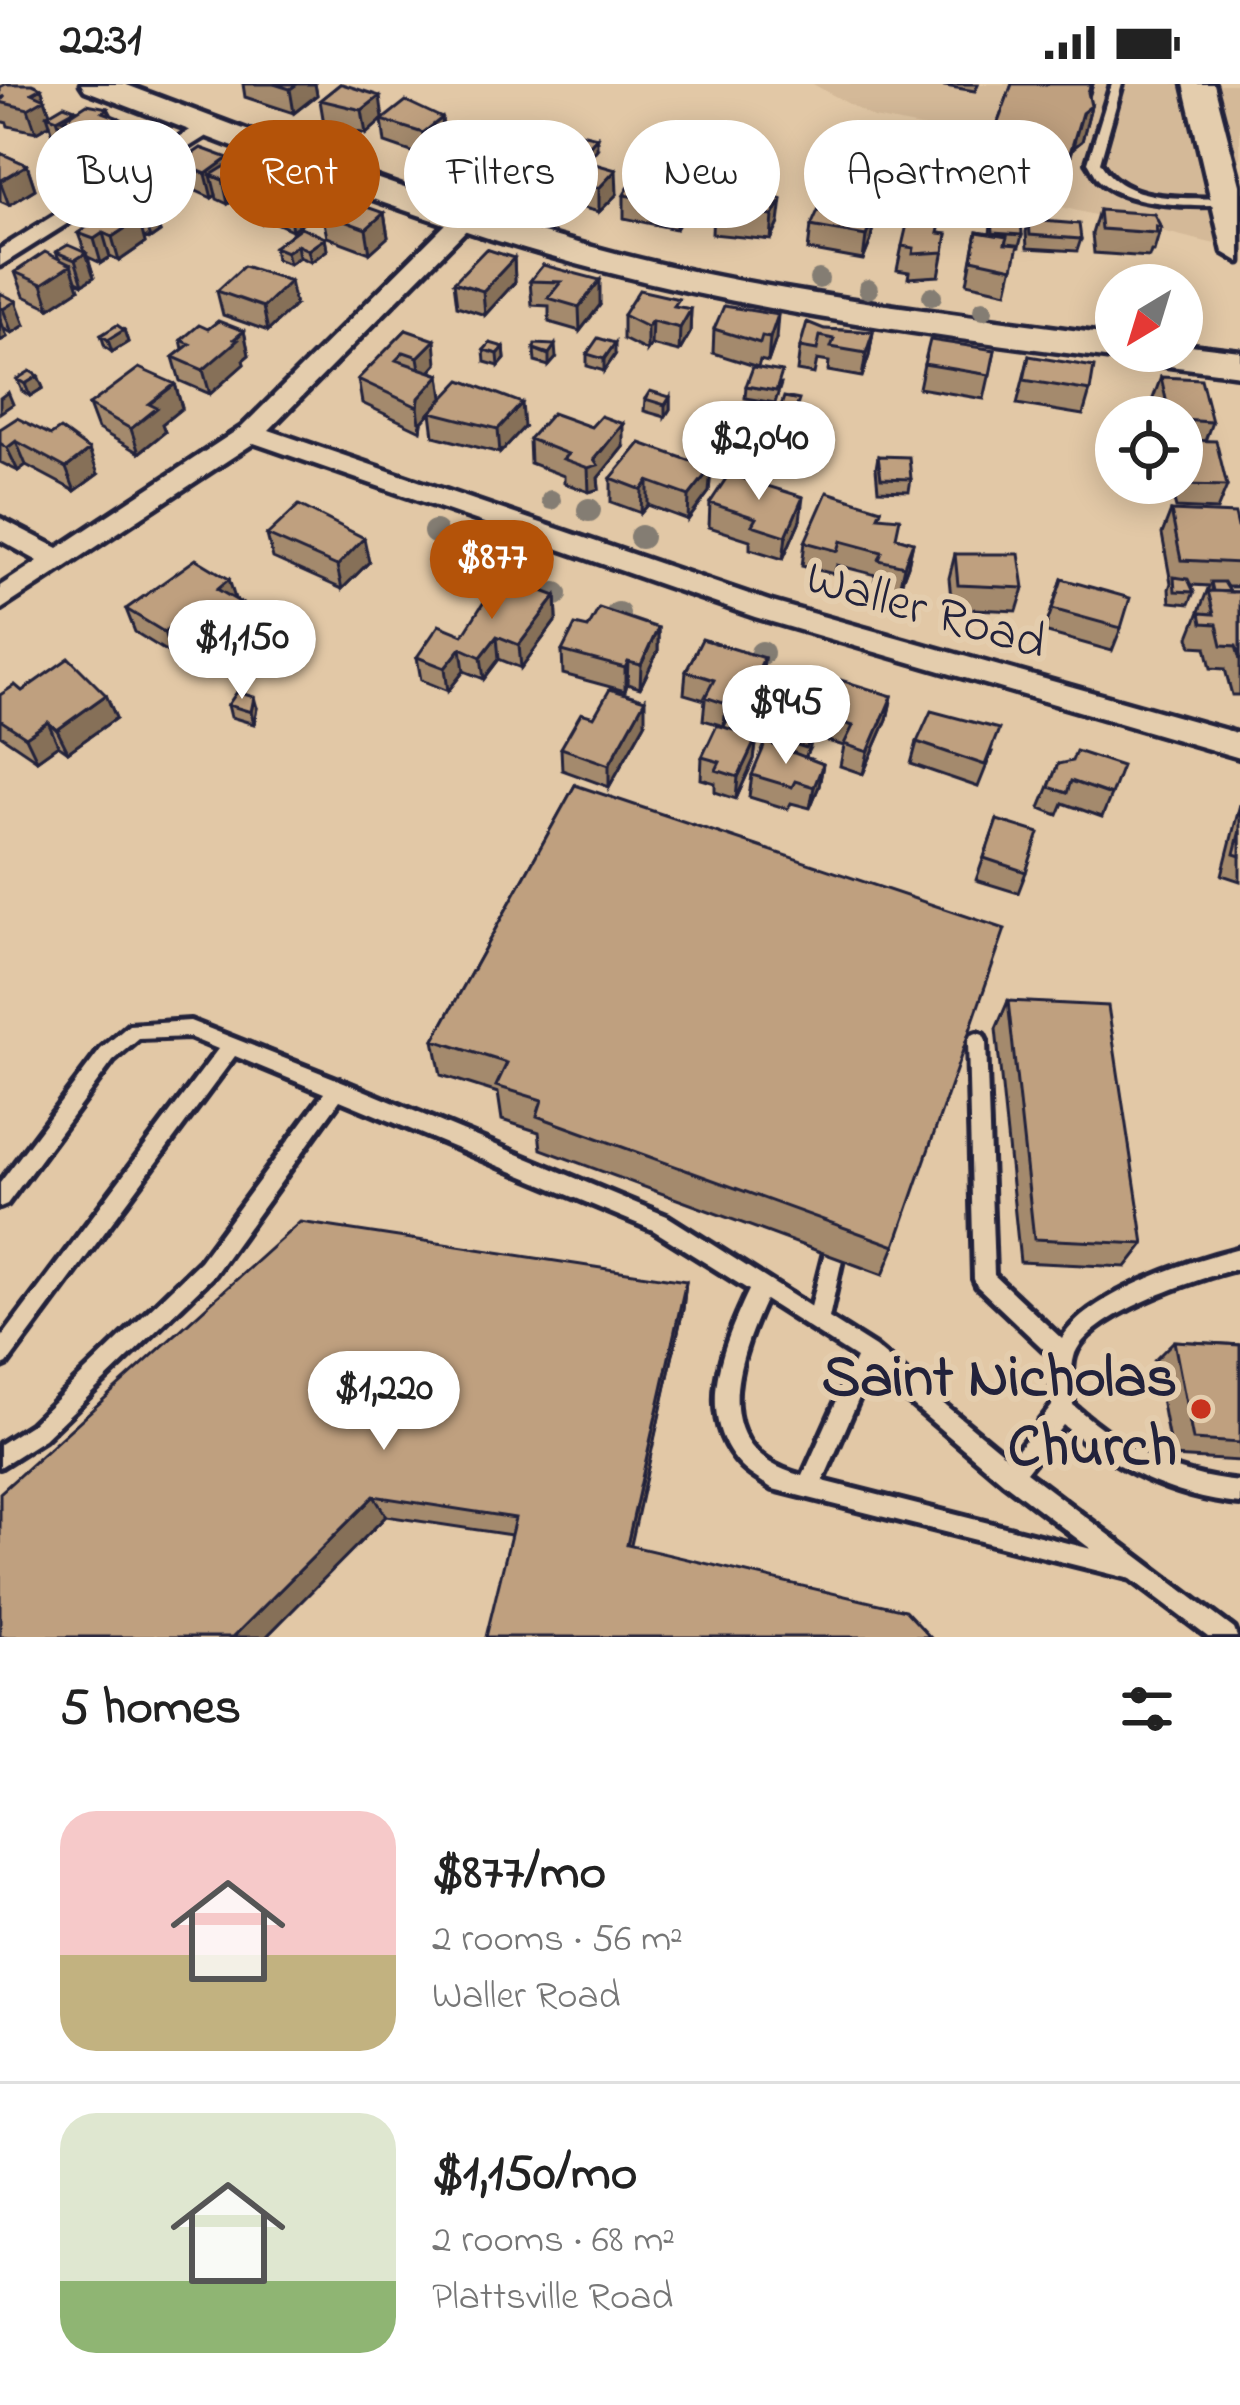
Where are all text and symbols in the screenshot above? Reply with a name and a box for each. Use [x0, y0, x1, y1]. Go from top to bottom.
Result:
text: 22:31 [60, 9, 141, 75]
chip: Buy [36, 120, 196, 228]
chip: Rent [220, 120, 380, 228]
chip: Filters [404, 120, 598, 228]
chip: New [622, 120, 780, 228]
chip: Apartment [804, 120, 1073, 228]
north arrow [1095, 264, 1203, 372]
map controls [1095, 264, 1203, 504]
button: locate [1095, 396, 1203, 504]
pin: $2,040 [661, 401, 857, 503]
text: $2,040 [709, 411, 809, 468]
pin: $877 [421, 520, 563, 622]
text: $877 [457, 530, 527, 587]
street label: Waller Road [797, 542, 1054, 682]
pin: $1,150 [144, 600, 340, 702]
text: $1,150 [195, 610, 289, 667]
pin: $945 [715, 665, 857, 767]
text: $945 [749, 675, 823, 732]
place label: Saint Nicholas Church [822, 1337, 1177, 1493]
pin: $1,220 [286, 1351, 482, 1453]
text: $1,220 [335, 1361, 433, 1418]
marker: Saint Nicholas Church [1188, 1396, 1214, 1422]
text: 5 homes [60, 1672, 241, 1747]
icon: filters [1114, 1676, 1180, 1742]
text: $877/mo [432, 1837, 606, 1912]
icon: home [156, 1859, 300, 2003]
text: 2 rooms · 56 m² [432, 1912, 683, 1969]
text: Waller Road [432, 1969, 621, 2026]
text: $1,150/mo [432, 2138, 637, 2213]
icon: home [156, 2161, 300, 2305]
text: 2 rooms · 68 m² [432, 2213, 675, 2270]
text: Plattsville Road [432, 2270, 673, 2327]

